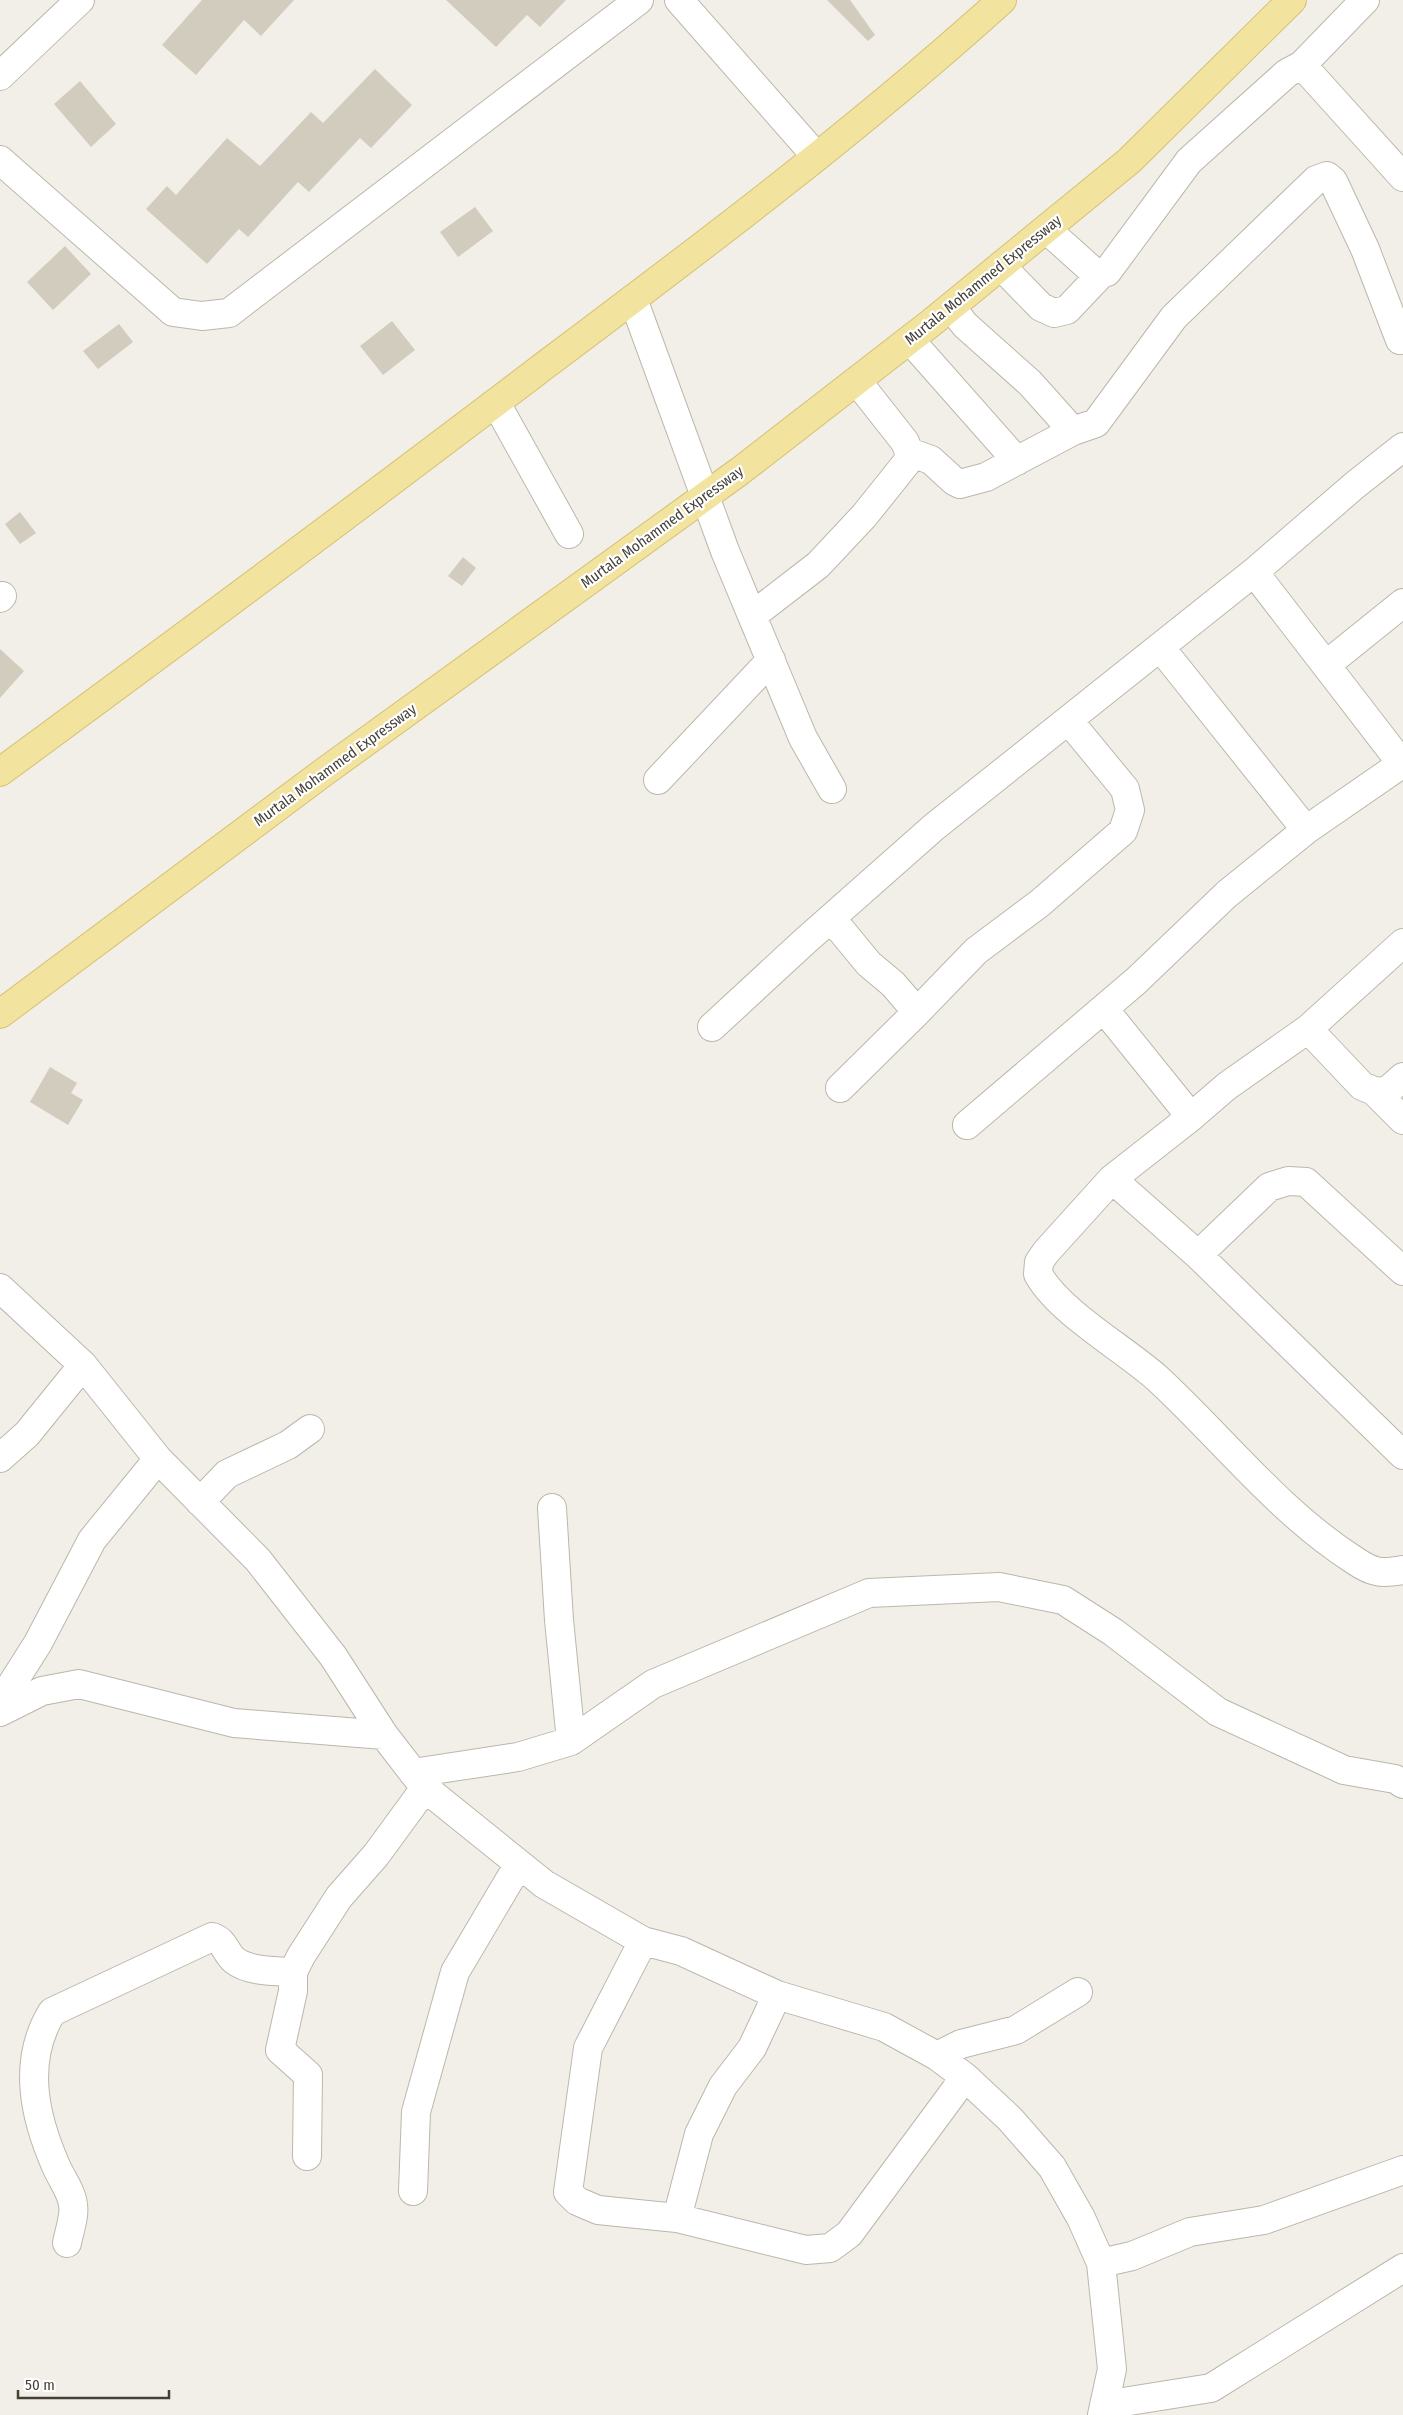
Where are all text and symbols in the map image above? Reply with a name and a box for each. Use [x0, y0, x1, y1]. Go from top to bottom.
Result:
street label: Murtala Mohammed Expressway [901, 211, 1065, 349]
street label: Murtala Mohammed Expressway [577, 462, 747, 592]
street label: Murtala Mohammed Expressway [250, 700, 420, 830]
scale bar [18, 2368, 169, 2400]
text: 50 m [25, 2376, 55, 2394]

